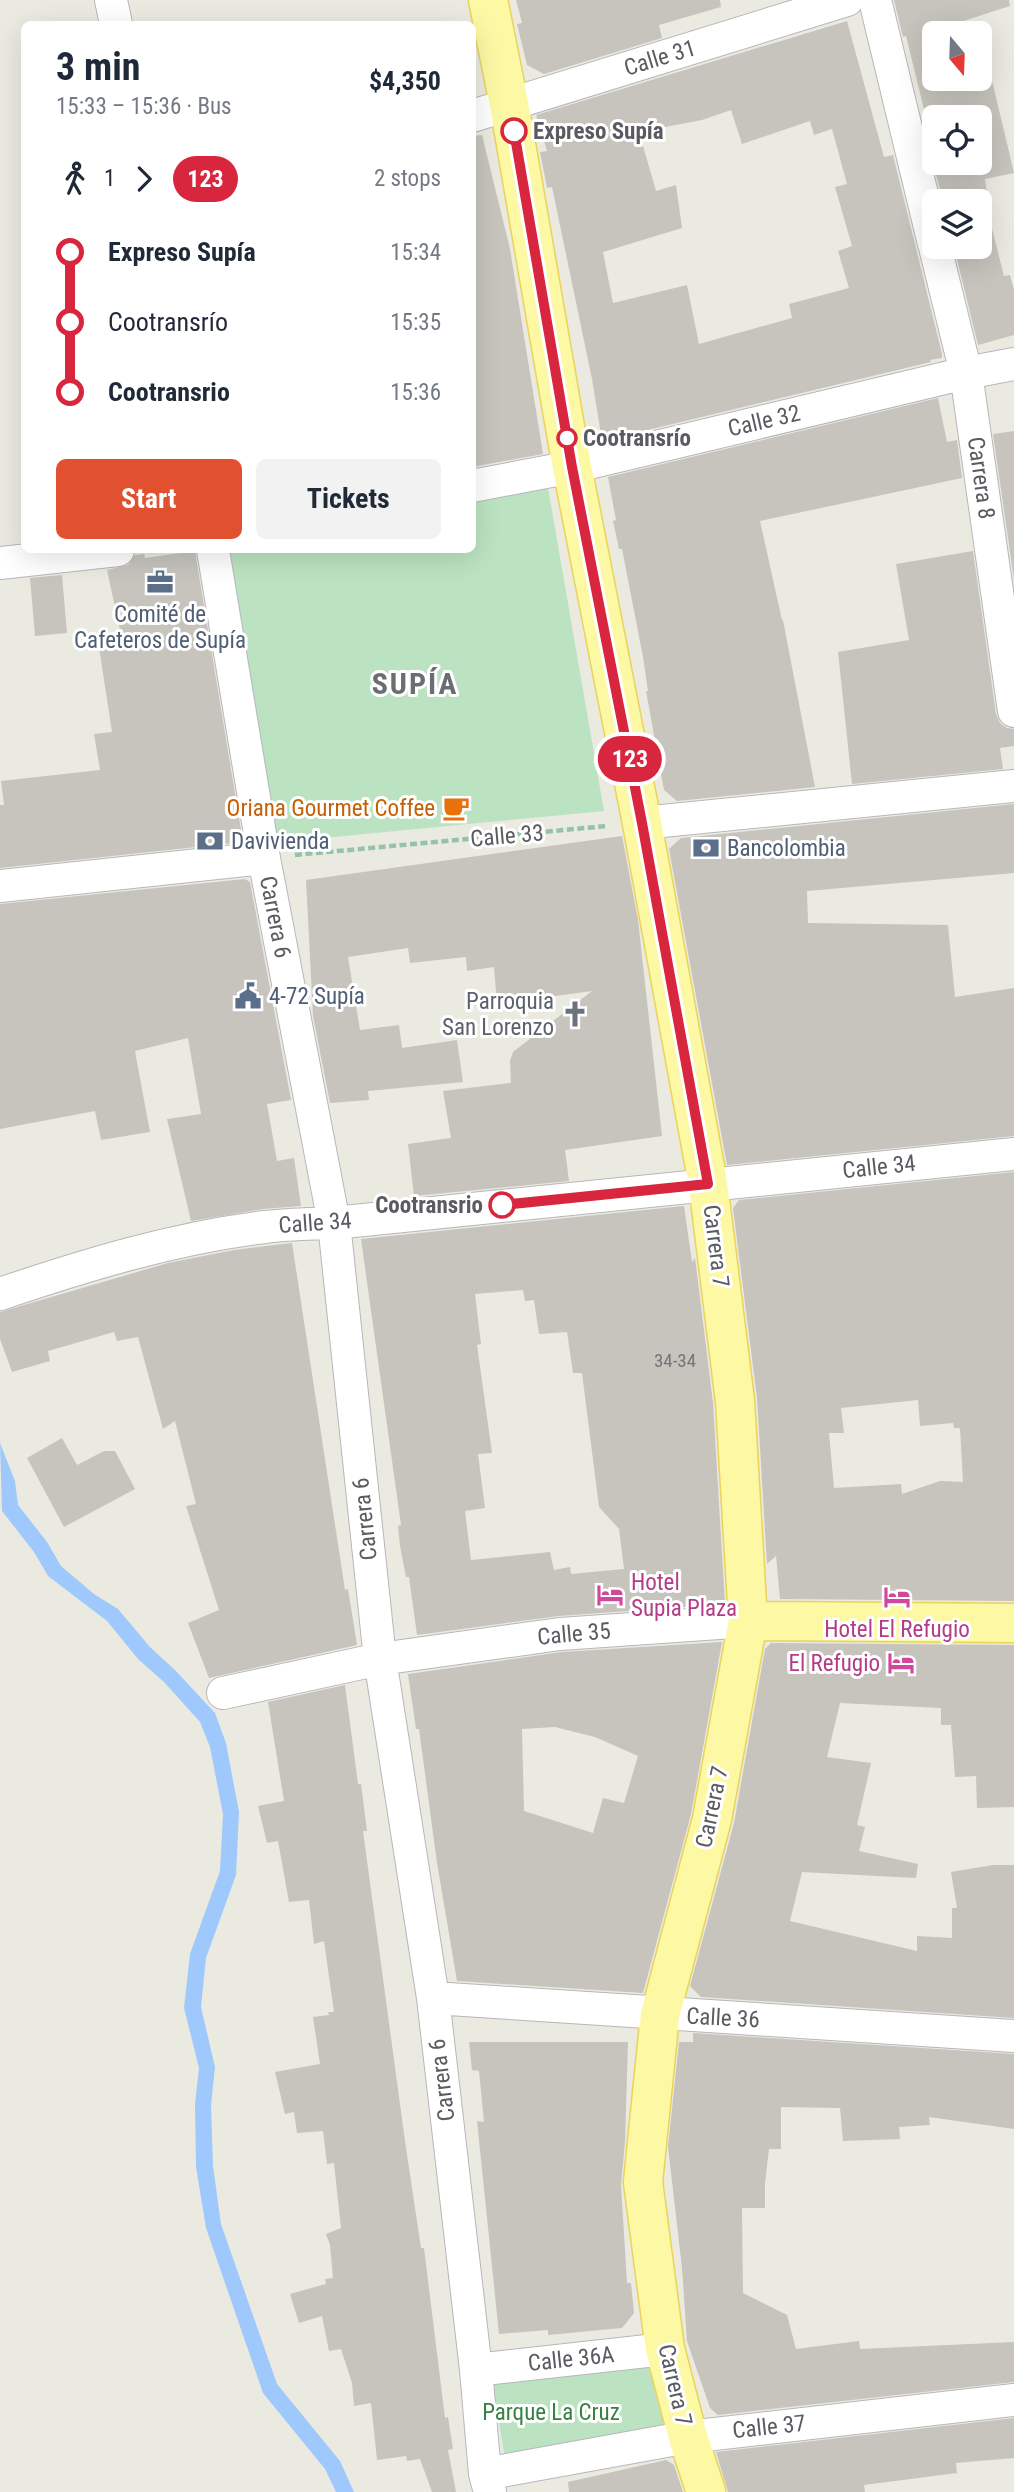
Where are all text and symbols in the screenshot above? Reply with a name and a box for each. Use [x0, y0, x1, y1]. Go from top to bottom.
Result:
north arrow [922, 21, 992, 91]
map controls [922, 21, 992, 259]
street label: Calle 31 [621, 34, 699, 82]
text: 3 min [56, 45, 140, 89]
text: $4,350 [369, 66, 441, 96]
text: 15:33 – 15:36 · Bus [56, 93, 232, 120]
button: locate [922, 105, 992, 175]
marker: Expreso Supía [501, 118, 527, 144]
place label: Expreso Supía [533, 118, 664, 145]
icon: walk [56, 160, 94, 198]
icon: forward [125, 160, 163, 198]
text: 1 [104, 165, 115, 192]
text: 123 [187, 165, 224, 193]
text: 2 stops [374, 165, 441, 192]
button: layers [922, 189, 992, 259]
text: Expreso Supía [108, 237, 256, 267]
text: 15:34 [390, 239, 441, 266]
text: Cootransrío [108, 307, 228, 337]
text: 15:35 [390, 309, 441, 336]
text: Cootransrio [108, 377, 230, 407]
text: 15:36 [390, 379, 441, 406]
street label: Calle 32 [725, 400, 803, 442]
place label: Cootransrío [583, 425, 691, 452]
marker: Cootransrío [557, 428, 577, 448]
street label: Carrera 8 [962, 435, 1000, 521]
button: Start [56, 459, 242, 539]
button: Tickets [256, 459, 441, 539]
office icon: Comité de Cafeteros de Supía [145, 567, 175, 597]
place label: Comité de Cafeteros de Supía [74, 601, 246, 654]
district label: SUPÍA [372, 666, 458, 701]
line badge: 123 [590, 736, 670, 782]
text: 123 [612, 745, 648, 773]
cafe icon: Oriana Gourmet Coffee [441, 793, 471, 823]
place label: Oriana Gourmet Coffee [227, 795, 435, 822]
street label: Calle 33 [469, 819, 545, 853]
bank icon: Davivienda [195, 826, 225, 856]
place label: Davivienda [231, 828, 330, 855]
bank icon: Bancolombia [691, 833, 721, 863]
place label: Bancolombia [727, 835, 846, 862]
street label: Carrera 6 [254, 874, 296, 960]
public building icon: 4-72 Supía [233, 981, 263, 1011]
place label: 4-72 Supía [269, 983, 365, 1010]
place label: Parroquia San Lorenzo [442, 988, 554, 1041]
church icon: Parroquia San Lorenzo [560, 999, 590, 1029]
street label: Calle 34 [841, 1150, 917, 1184]
place label: Cootransrio [375, 1192, 483, 1219]
marker: Cootransrio [489, 1192, 515, 1218]
street label: Carrera 7 [698, 1203, 734, 1289]
street label: Calle 34 [277, 1207, 353, 1239]
house number: 34-34 [654, 1349, 696, 1372]
street label: Carrera 6 [347, 1476, 383, 1562]
place label: Hotel Supia Plaza [631, 1569, 737, 1622]
hotel icon: Hotel Supia Plaza [595, 1580, 625, 1610]
hotel icon: Hotel El Refugio [882, 1582, 912, 1612]
place label: Hotel El Refugio [824, 1616, 970, 1643]
street label: Calle 35 [536, 1617, 612, 1651]
hotel icon: El Refugio [886, 1648, 916, 1678]
place label: El Refugio [788, 1650, 880, 1677]
street label: Carrera 7 [690, 1764, 734, 1850]
street label: Calle 36 [686, 2003, 760, 2033]
street label: Carrera 6 [424, 2037, 460, 2123]
street label: Calle 36A [526, 2341, 616, 2377]
street label: Carrera 7 [653, 2342, 697, 2428]
park label: Parque La Cruz [482, 2399, 620, 2426]
street label: Calle 37 [731, 2410, 807, 2444]

